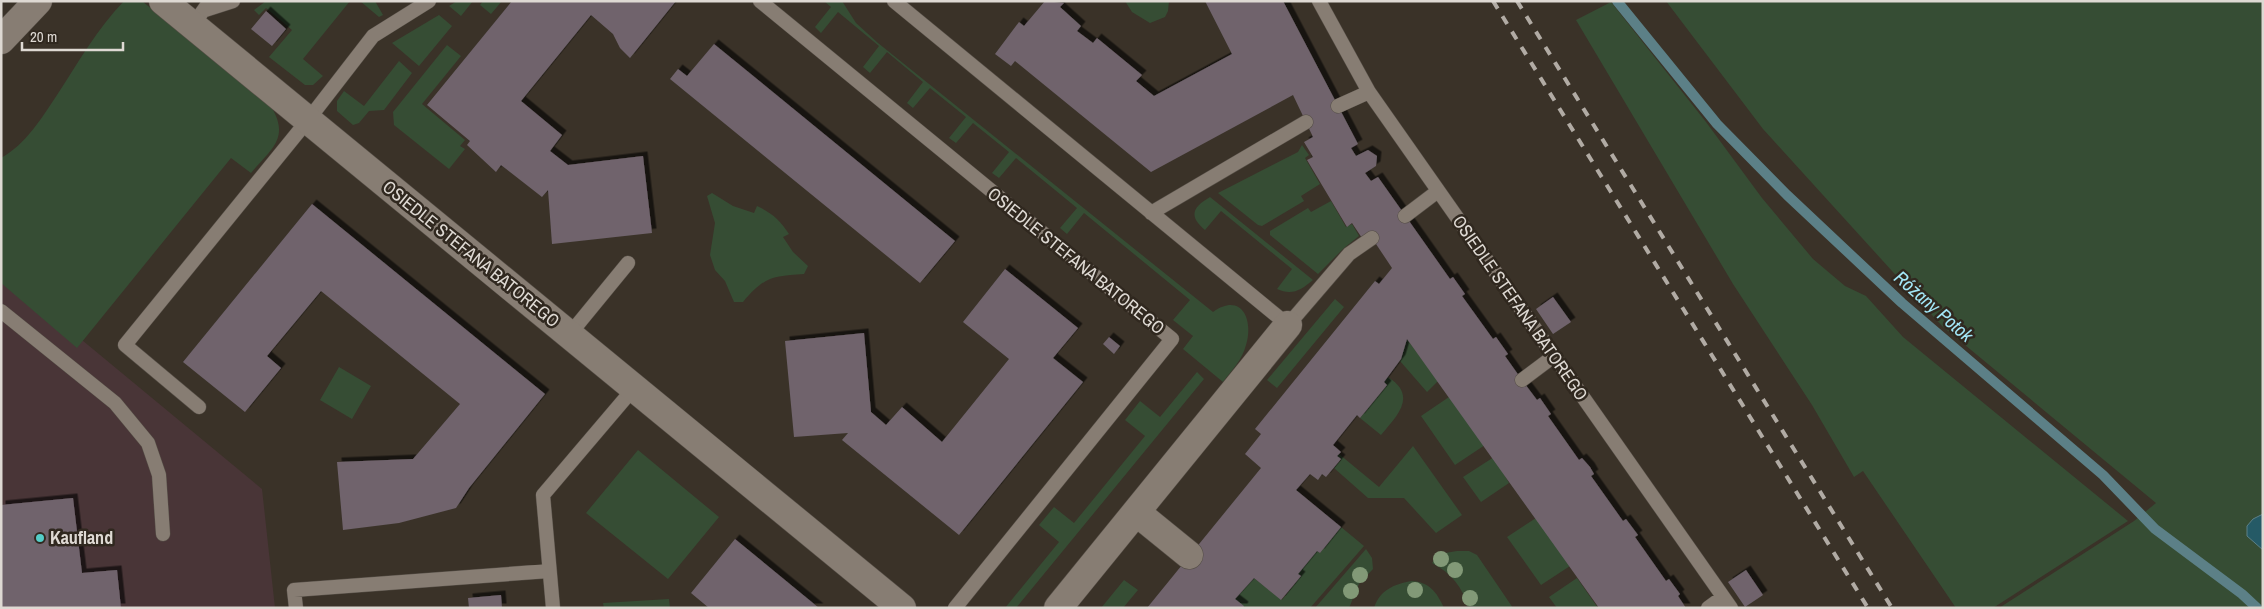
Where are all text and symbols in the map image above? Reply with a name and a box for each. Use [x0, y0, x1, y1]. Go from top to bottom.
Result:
scale bar [22, 20, 124, 52]
text: 20 m [30, 26, 57, 47]
street label: OSIEDLE STEFANA BATOREGO [378, 174, 565, 333]
street label: OSIEDLE STEFANA BATOREGO [983, 181, 1170, 340]
street label: OSIEDLE STEFANA BATOREGO [1447, 210, 1594, 405]
water label: Różany Potok [1889, 264, 1980, 348]
place label: Kaufland [50, 525, 113, 550]
marker: Kaufland [34, 532, 46, 544]

